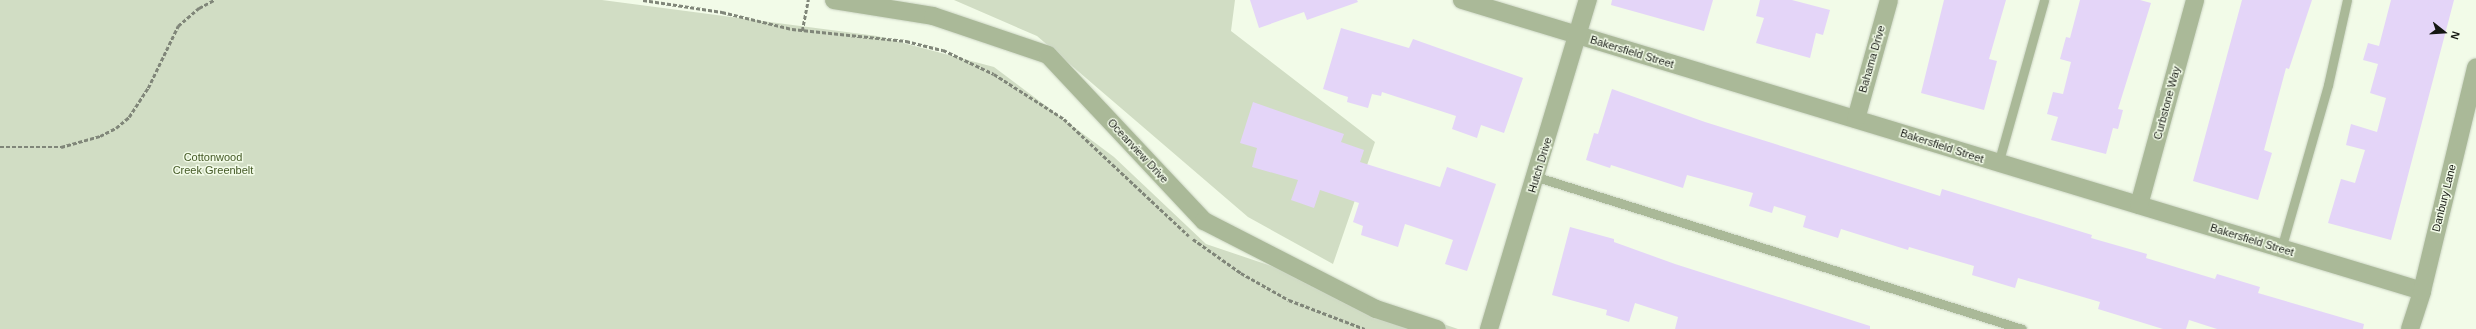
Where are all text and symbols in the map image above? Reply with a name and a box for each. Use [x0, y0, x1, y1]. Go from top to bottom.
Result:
north arrow [2424, 12, 2464, 52]
street label: Bahama Drive [1856, 24, 1888, 94]
text: N [2449, 30, 2462, 41]
street label: Bakersfield Street [1589, 33, 1675, 71]
street label: Curbstone Way [2151, 65, 2183, 141]
street label: Oceanview Drive [1105, 116, 1171, 186]
street label: Bakersfield Street [1899, 126, 1985, 166]
street label: Hutch Drive [1525, 136, 1555, 194]
park label: Cottonwood Creek Greenbelt [173, 151, 253, 177]
street label: Danbury Lane [2429, 163, 2459, 233]
street label: Bakersfield Street [2209, 221, 2295, 259]

